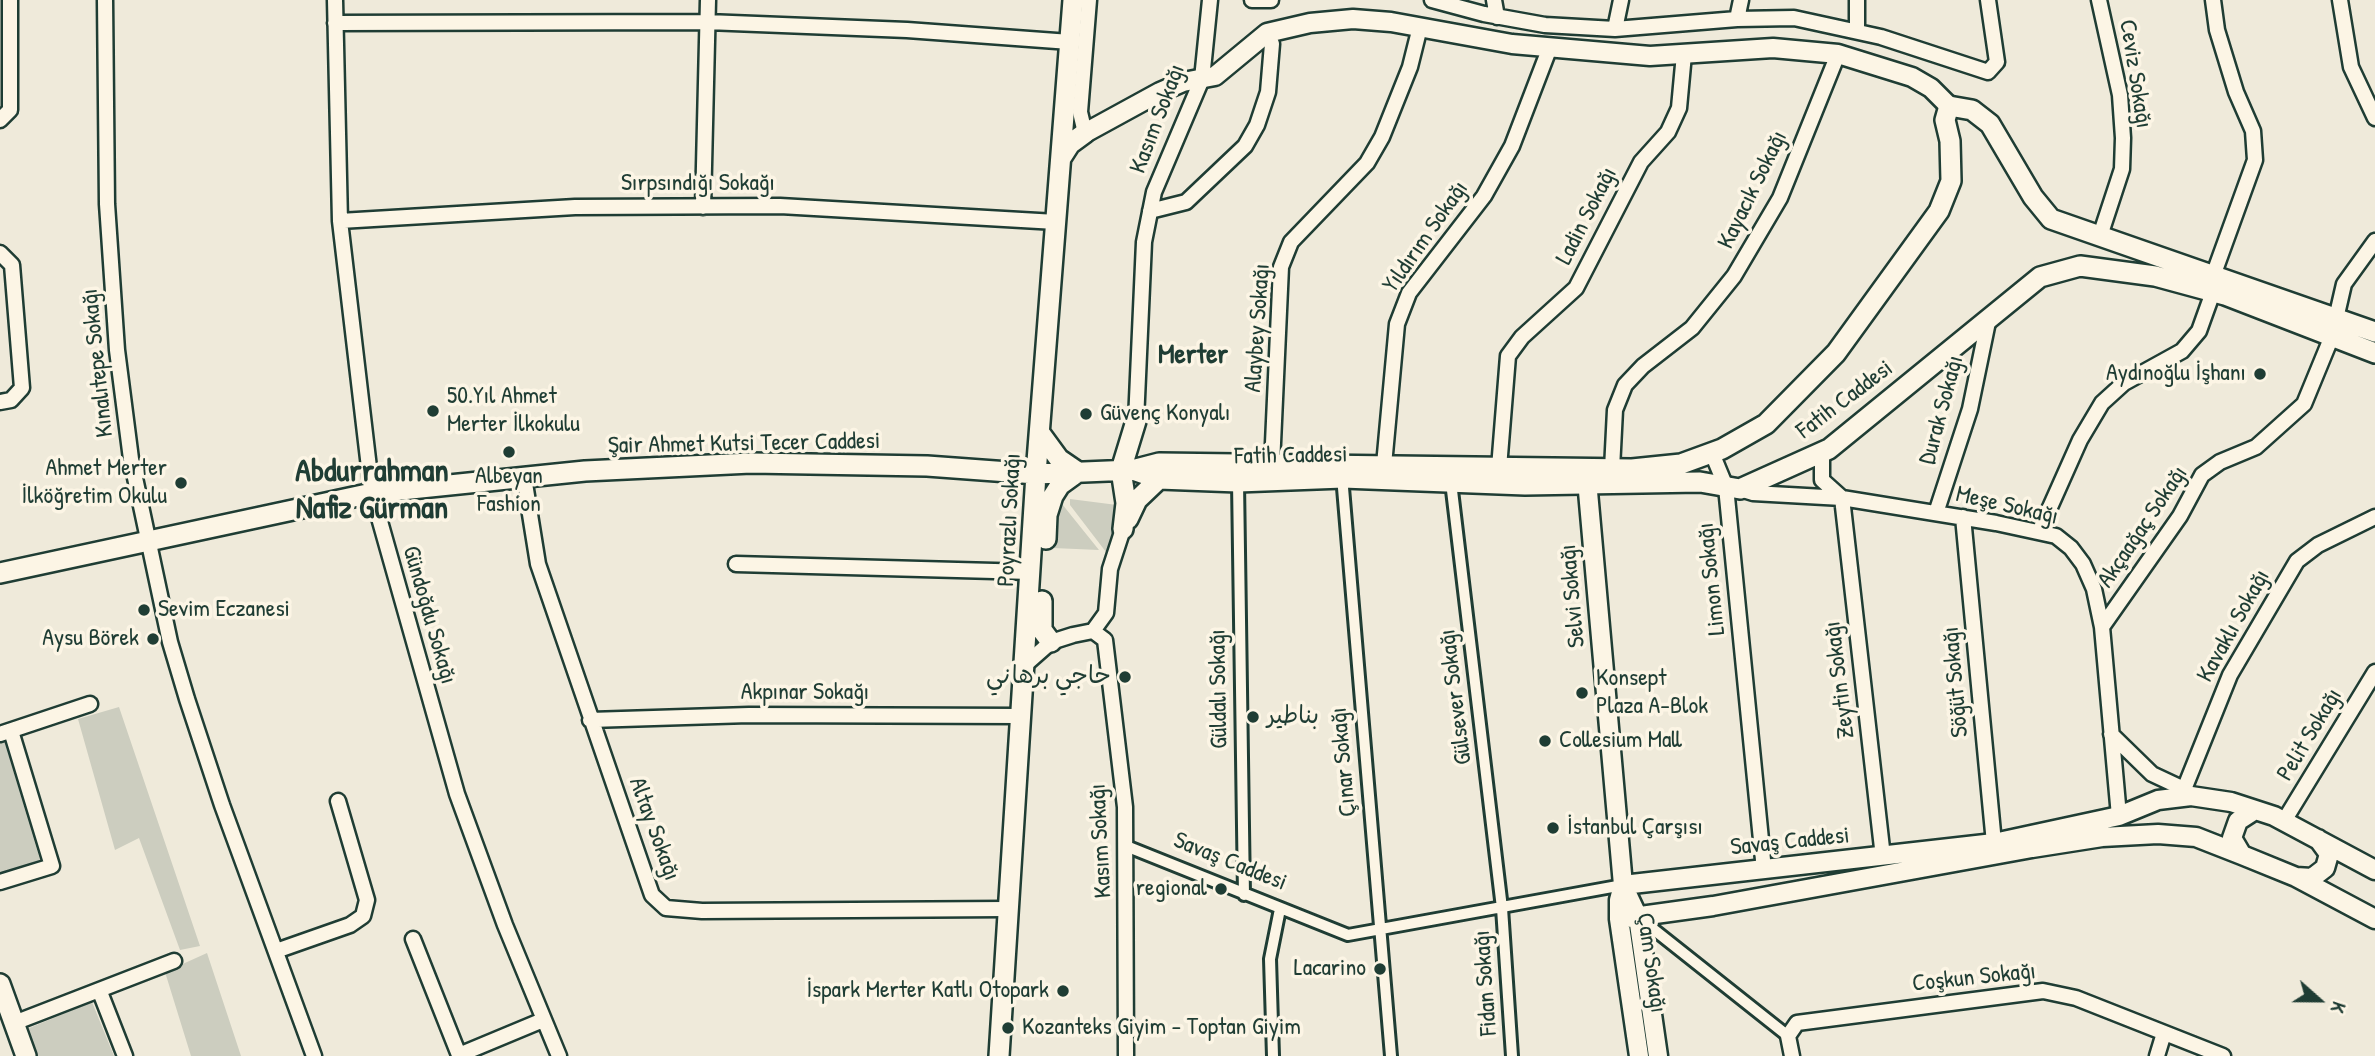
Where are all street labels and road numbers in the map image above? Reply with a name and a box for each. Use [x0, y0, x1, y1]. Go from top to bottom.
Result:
street label: Ceviz Sokağı [2112, 18, 2158, 130]
street label: Kasım Sokağı [1124, 60, 1192, 178]
street label: Kayacık Sokağı [1712, 126, 1794, 254]
street label: Ladin Sokağı [1550, 162, 1624, 270]
street label: Sırpsındığı Sokağı [621, 170, 775, 198]
street label: Yıldırım Sokağı [1377, 176, 1475, 298]
street label: Alaybey Sokağı [1239, 263, 1277, 393]
street label: Kınalıtepe Sokağı [76, 287, 120, 439]
street label: Durak Sokağı [1914, 353, 1970, 467]
street label: Fatih Caddesi [1791, 354, 1899, 446]
street label: Şair Ahmet Kutsi Tecer Caddesi [608, 427, 880, 461]
street label: Fatih Caddesi [1234, 441, 1348, 471]
street label: Poyrazlı Sokağı [992, 452, 1028, 588]
street label: Akçaağaç Sokağı [2092, 461, 2194, 593]
street label: Meşe Sokağı [1953, 480, 2061, 532]
street label: Limon Sokağı [1692, 521, 1732, 637]
street label: Gündoğdu Sokağı [396, 543, 462, 687]
street label: Selvi Sokağı [1554, 543, 1592, 649]
street label: Kavaklı Sokağı [2191, 565, 2277, 687]
street label: Zeytin Sokağı [1819, 620, 1861, 740]
street label: Söğüt Sokağı [1937, 626, 1975, 738]
street label: Gülsever Sokağı [1433, 628, 1479, 766]
street label: Güldalı Sokağı [1204, 629, 1234, 749]
street label: Akpınar Sokağı [741, 679, 869, 707]
street label: Pelit Sokağı [2271, 684, 2349, 786]
street label: Çınar Sokağı [1325, 706, 1363, 818]
street label: Altay Sokağı [622, 774, 686, 884]
street label: Kasım Sokağı [1084, 783, 1118, 899]
street label: Savaş Caddesi [1729, 821, 1851, 863]
street label: Savaş Caddesi [1169, 826, 1291, 898]
street label: Çam Sokağı [1630, 911, 1672, 1015]
street label: Fidan Sokağı [1468, 929, 1504, 1037]
street label: Coşkun Sokağı [1911, 957, 2037, 999]

